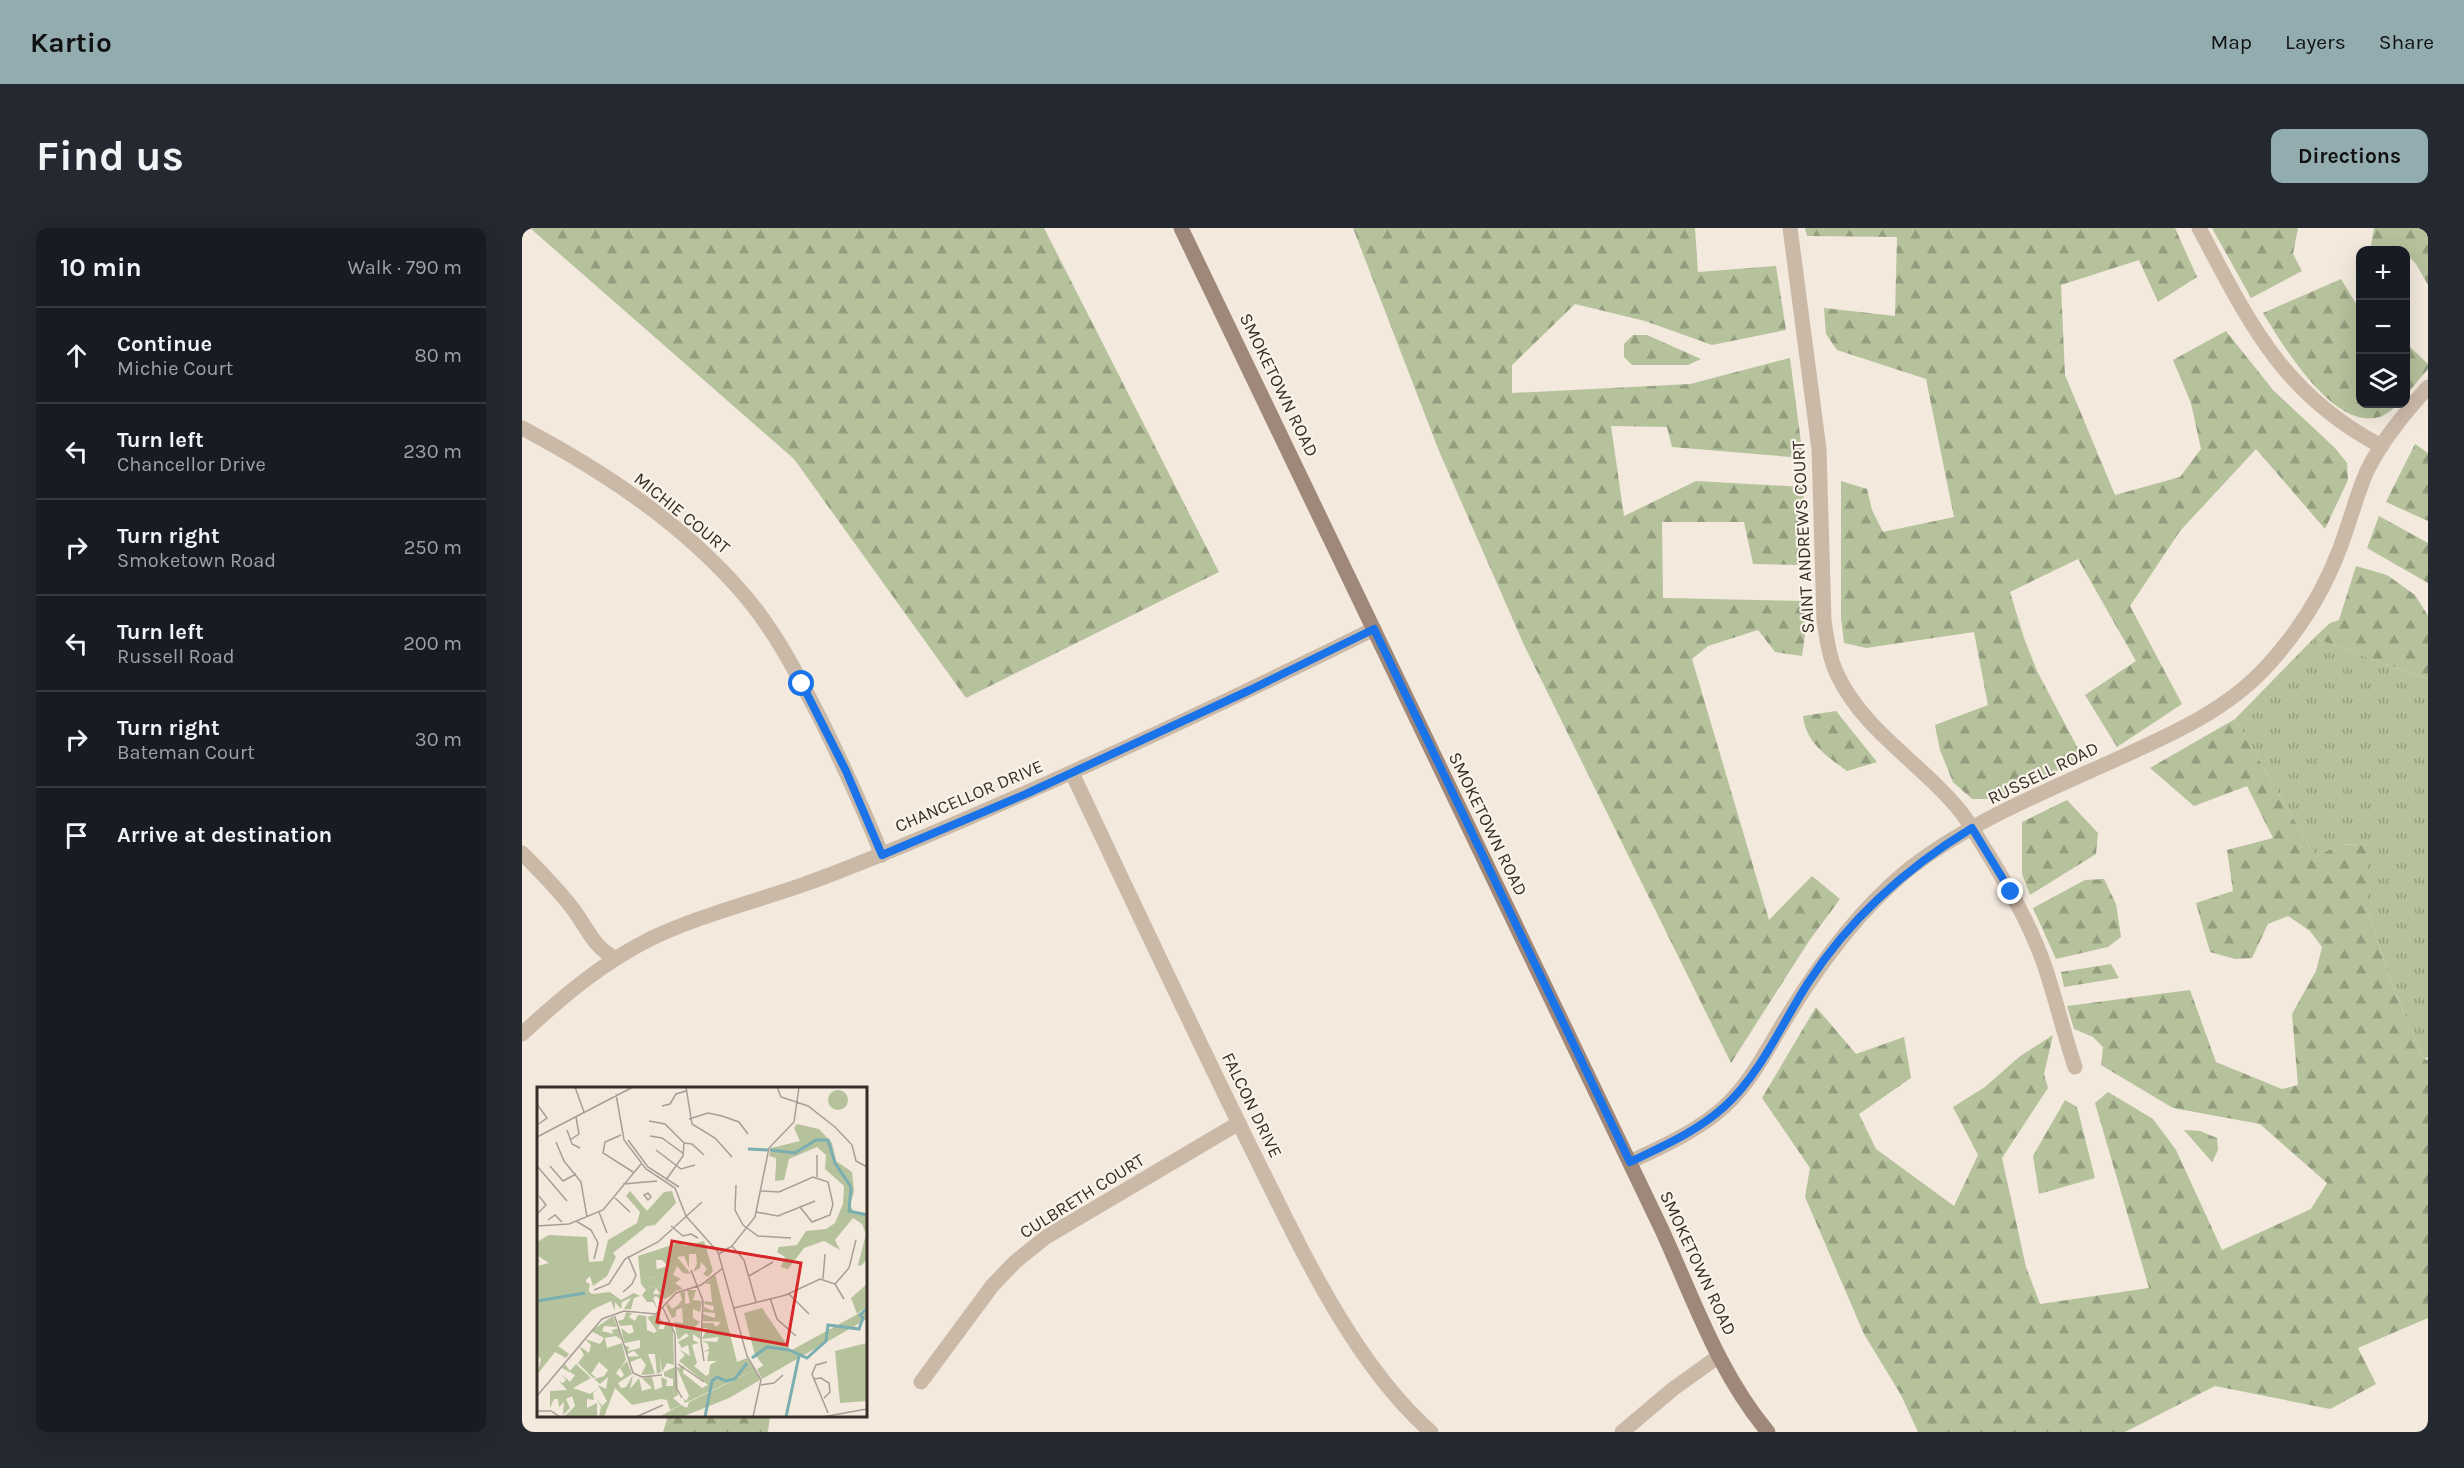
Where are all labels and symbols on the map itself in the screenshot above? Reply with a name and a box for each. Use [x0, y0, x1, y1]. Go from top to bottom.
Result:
street label: SMOKETOWN ROAD [1235, 310, 1323, 460]
street label: SAINT ANDREWS COURT [1787, 440, 1819, 634]
street label: MICHIE COURT [630, 468, 734, 558]
route start [788, 670, 814, 696]
street label: RUSSELL ROAD [1984, 737, 2102, 809]
street label: SMOKETOWN ROAD [1444, 749, 1532, 899]
street label: CHANCELLOR DRIVE [892, 755, 1046, 837]
route end [1997, 878, 2023, 904]
street label: FALCON DRIVE [1217, 1049, 1287, 1161]
inset map [537, 1087, 867, 1417]
street label: CULBRETH COURT [1015, 1149, 1149, 1243]
street label: SMOKETOWN ROAD [1655, 1187, 1741, 1339]

